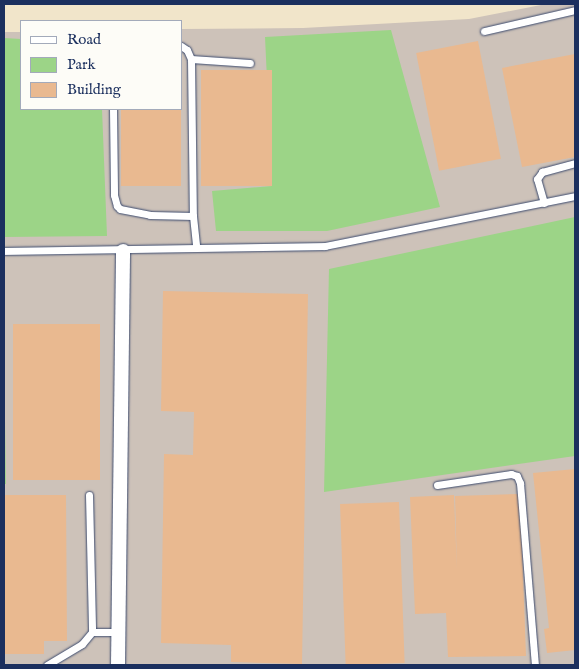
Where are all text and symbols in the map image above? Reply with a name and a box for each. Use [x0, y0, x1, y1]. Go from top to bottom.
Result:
legend [20, 20, 182, 110]
text: Road [67, 30, 101, 49]
text: Park [67, 55, 96, 74]
text: Building [67, 80, 121, 99]

